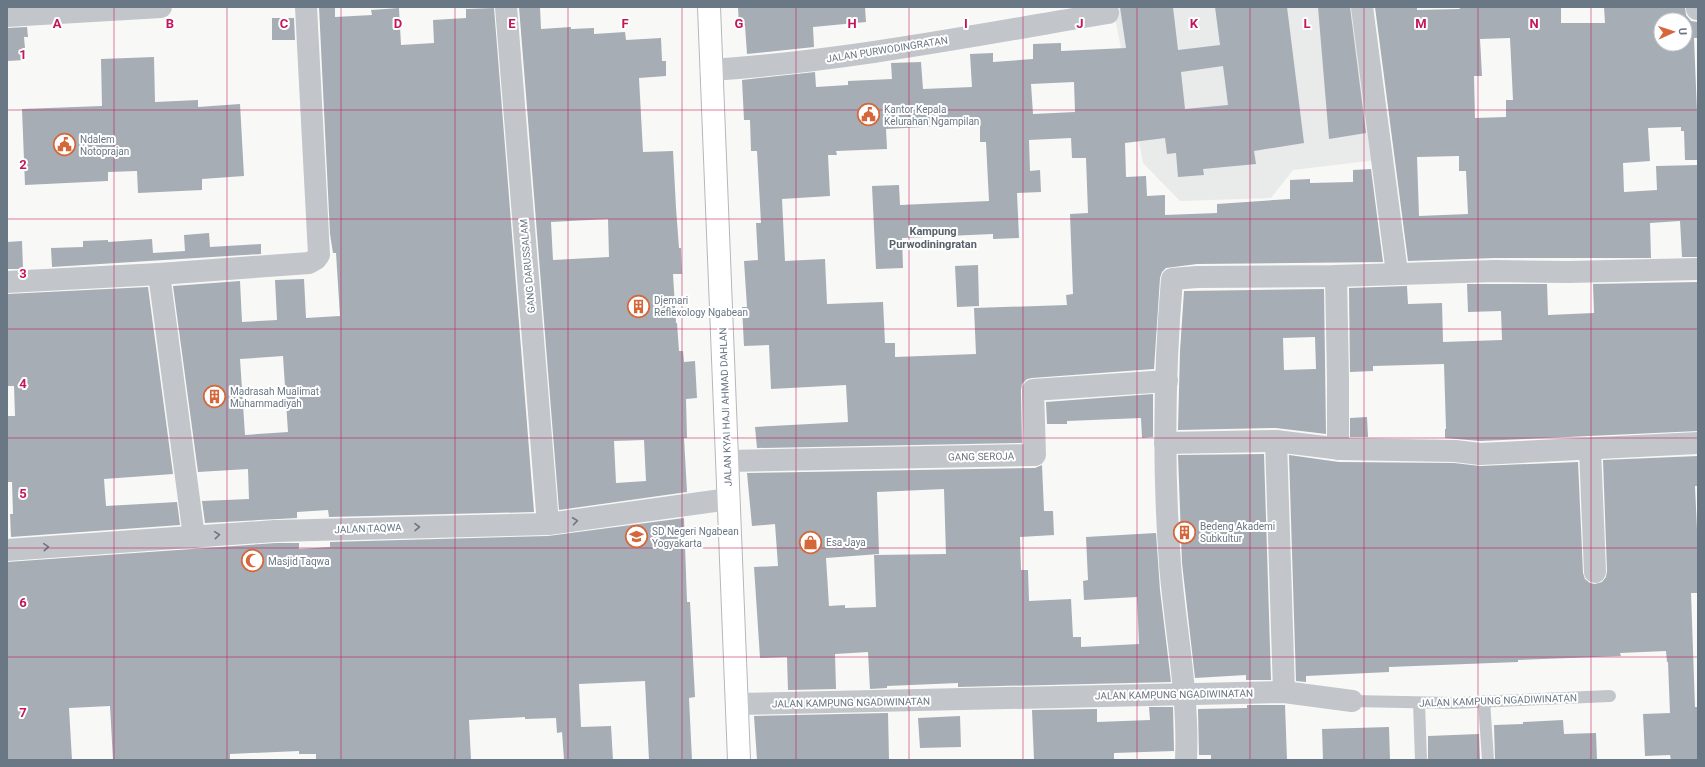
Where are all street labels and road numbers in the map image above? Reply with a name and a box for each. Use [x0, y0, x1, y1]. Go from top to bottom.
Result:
street label: JALAN PURWODINGRATAN [826, 34, 949, 65]
street label: GANG DARUSSALAM [518, 218, 537, 314]
street label: JALAN KYAI HAJI AHMAD DAHLAN [717, 327, 734, 487]
street label: GANG SEROJA [948, 450, 1015, 463]
street label: JALAN TAQWA [334, 522, 402, 535]
street label: JALAN KAMPUNG NGADIWINATAN [1095, 688, 1253, 701]
street label: JALAN KAMPUNG NGADIWINATAN [1419, 692, 1577, 709]
street label: JALAN KAMPUNG NGADIWINATAN [772, 696, 930, 709]

